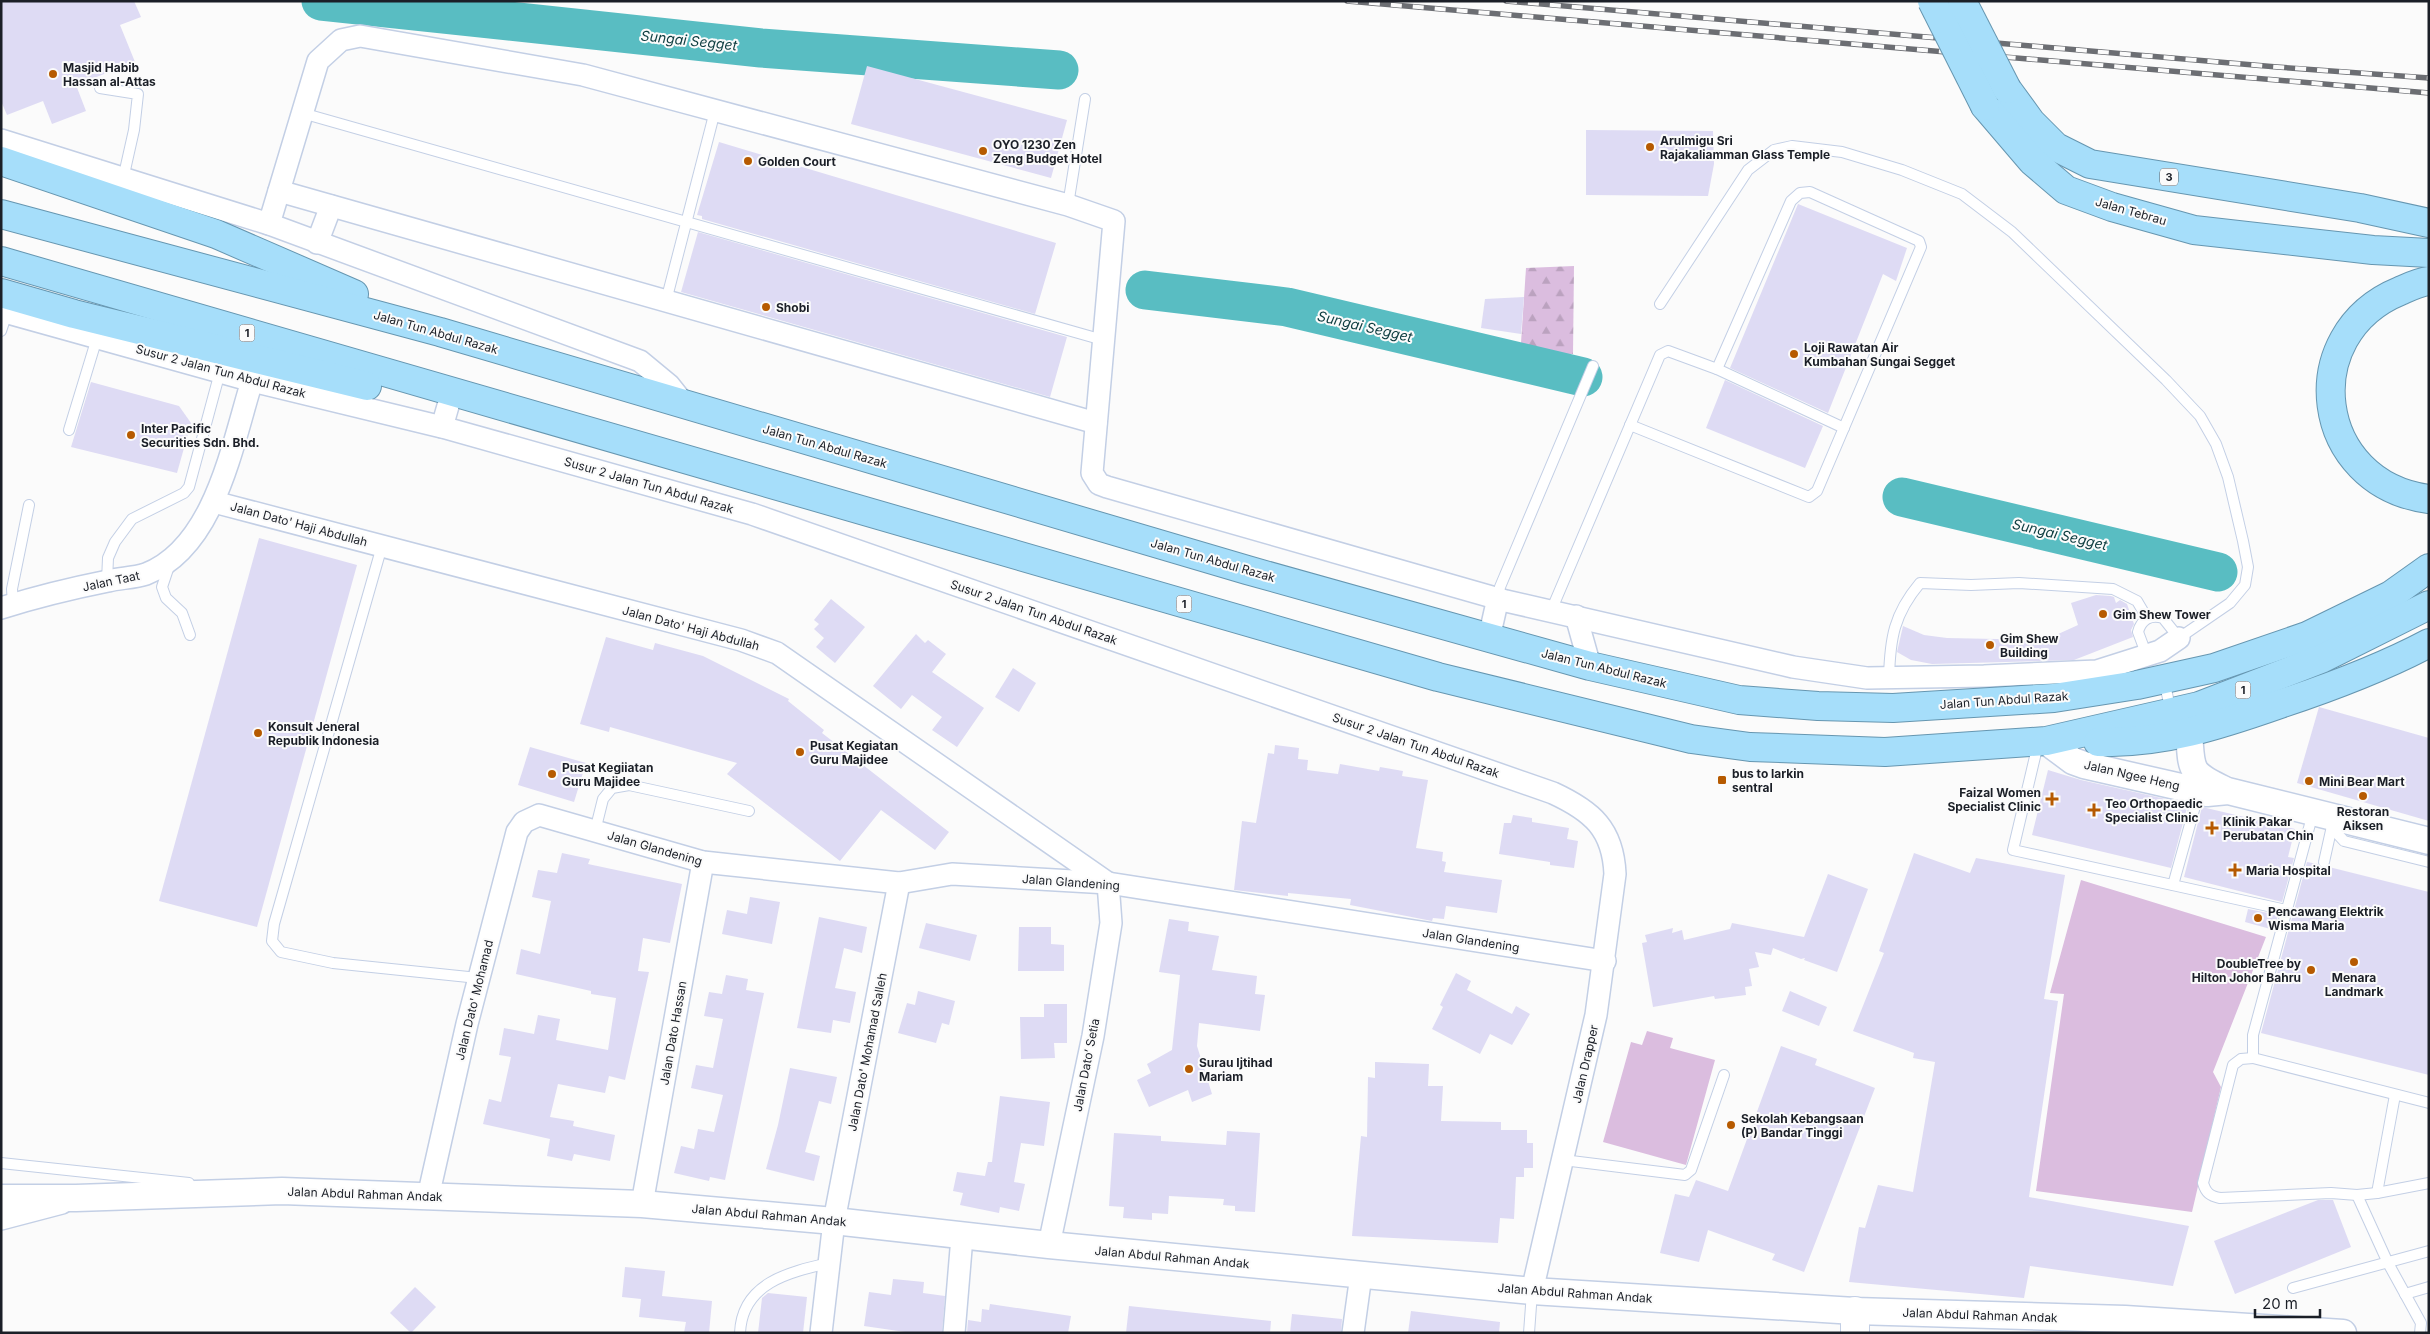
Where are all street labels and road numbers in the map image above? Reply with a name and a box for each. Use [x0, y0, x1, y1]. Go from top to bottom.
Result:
road number: 3 [2160, 168, 2178, 186]
street label: Jalan Tebrau [2094, 194, 2168, 228]
street label: Jalan Tun Abdul Razak [372, 307, 500, 357]
road number: 1 [240, 324, 254, 342]
street label: Susur 2 Jalan Tun Abdul Razak [134, 341, 308, 401]
street label: Jalan Tun Abdul Razak [761, 421, 889, 471]
street label: Susur 2 Jalan Tun Abdul Razak [563, 454, 736, 517]
street label: Jalan Dato' Haji Abdullah [229, 498, 369, 550]
street label: Jalan Tun Abdul Razak [1149, 535, 1277, 585]
street label: Jalan Taat [81, 568, 141, 594]
street label: Susur 2 Jalan Tun Abdul Razak [949, 576, 1120, 648]
road number: 1 [1176, 596, 1192, 612]
street label: Jalan Dato' Haji Abdullah [621, 602, 761, 654]
street label: Jalan Tun Abdul Razak [1540, 645, 1669, 691]
road number: 1 [2236, 682, 2250, 698]
street label: Jalan Tun Abdul Razak [1939, 688, 2069, 712]
street label: Susur 2 Jalan Tun Abdul Razak [1331, 709, 1502, 781]
street label: Jalan Ngee Heng [2083, 757, 2181, 793]
street label: Jalan Glandening [606, 827, 704, 869]
street label: Jalan Glandening [1022, 871, 1120, 893]
street label: Jalan Glandening [1421, 925, 1521, 955]
street label: Jalan Dato' Mohamad [452, 938, 496, 1062]
street label: Jalan Dato' Mohamad Salleh [844, 972, 890, 1132]
street label: Jalan Dato Hassan [656, 980, 690, 1086]
street label: Jalan Dato’ Setia [1070, 1017, 1102, 1113]
street label: Jalan Drapper [1569, 1023, 1601, 1105]
street label: Jalan Abdul Rahman Andak [287, 1184, 443, 1204]
street label: Jalan Abdul Rahman Andak [691, 1201, 847, 1229]
street label: Jalan Abdul Rahman Andak [1094, 1243, 1250, 1271]
street label: Jalan Abdul Rahman Andak [1497, 1280, 1653, 1306]
street label: Jalan Abdul Rahman Andak [1902, 1305, 2058, 1325]

